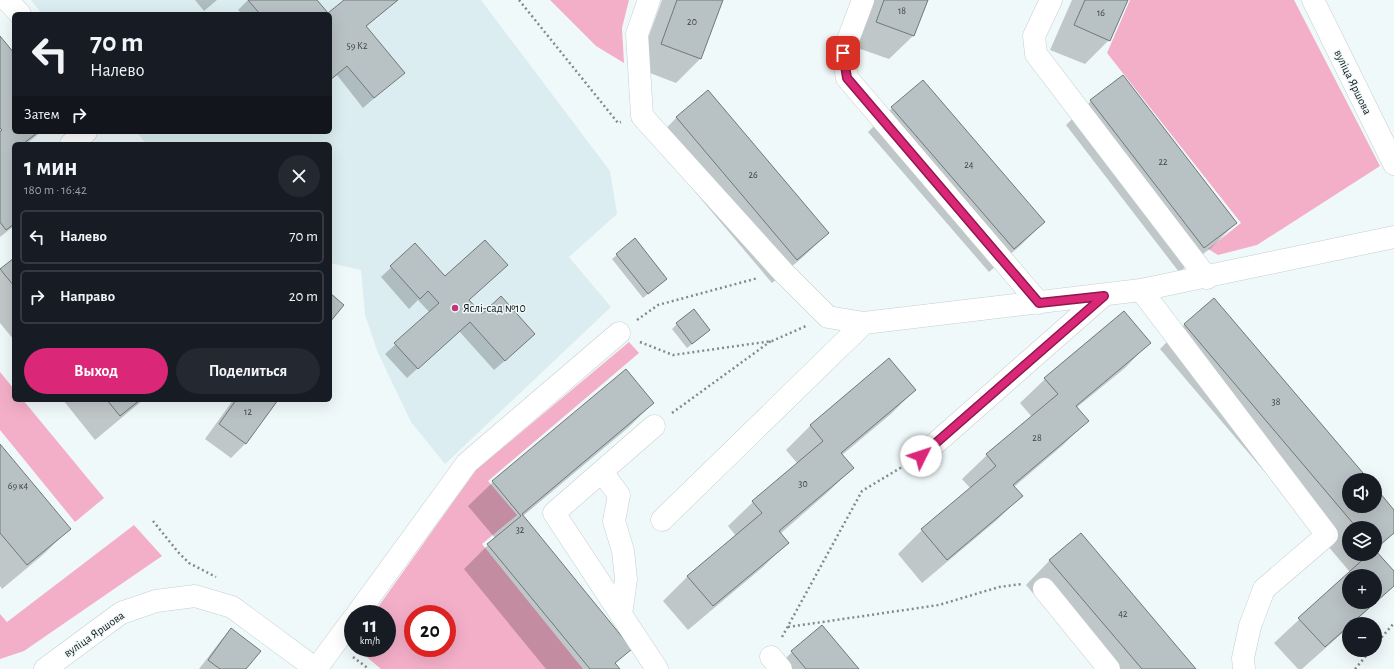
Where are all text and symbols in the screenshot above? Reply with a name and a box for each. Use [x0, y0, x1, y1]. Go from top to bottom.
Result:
house number: 18 [898, 6, 906, 16]
house number: 16 [1097, 8, 1105, 18]
house number: 20 [687, 17, 697, 27]
icon: left [24, 28, 76, 80]
text: 70 m [90, 29, 144, 57]
pin [826, 36, 860, 70]
house number: 59 К2 [347, 41, 368, 51]
icon: arrive [832, 42, 854, 64]
street label: вуліца Яршова [1331, 48, 1374, 117]
text: Налево [90, 62, 144, 80]
icon: right [68, 104, 90, 126]
text: Затем [24, 107, 60, 122]
button: close [278, 155, 320, 197]
text: 1 мин [24, 156, 78, 180]
house number: 22 [1158, 157, 1168, 167]
house number: 24 [964, 160, 974, 170]
house number: 26 [748, 170, 758, 180]
text: 180 m · 16:42 [24, 184, 87, 197]
icon: left [26, 226, 48, 248]
text: Налево [60, 229, 107, 244]
text: 70 m [289, 229, 318, 244]
icon: right [26, 286, 48, 308]
text: Направо [60, 289, 115, 304]
text: 20 m [289, 289, 318, 304]
place label: Яслі-сад №10 [463, 302, 526, 314]
marker: Яслі-сад №10 [450, 303, 460, 313]
button: Выход [24, 348, 168, 394]
button: Поделиться [176, 348, 320, 394]
house number: 38 [1272, 397, 1281, 407]
house number: 12 [244, 407, 252, 417]
house number: 28 [1032, 433, 1042, 443]
position arrow [900, 435, 942, 477]
map controls [1342, 473, 1382, 657]
button: sound [1342, 473, 1382, 513]
house number: 30 [798, 479, 808, 489]
house number: 69 к4 [8, 481, 28, 491]
button: layers [1342, 521, 1382, 561]
house number: 32 [516, 525, 525, 535]
button: + [1342, 569, 1382, 609]
speed limit sign: 20 [404, 605, 456, 657]
street label: вуліца Яршова [62, 609, 127, 660]
house number: 42 [1118, 609, 1128, 619]
text: 11 [363, 616, 377, 636]
button: − [1342, 617, 1382, 657]
text: km/h [360, 636, 380, 646]

